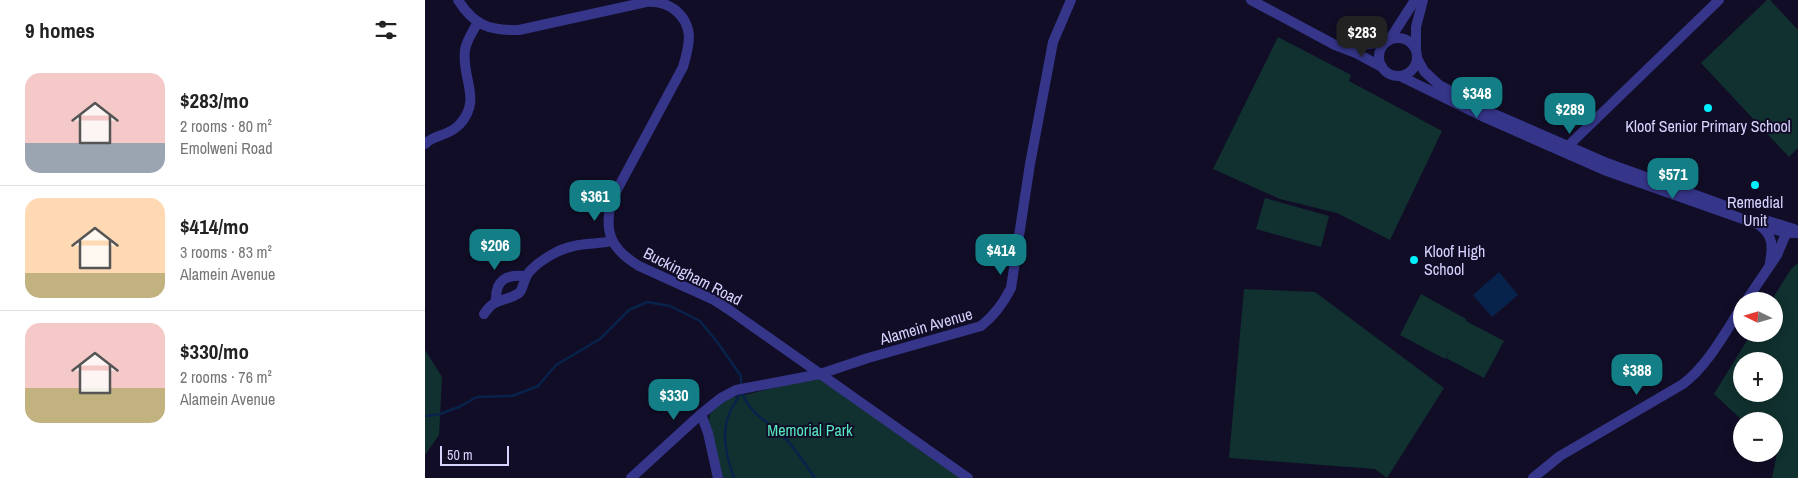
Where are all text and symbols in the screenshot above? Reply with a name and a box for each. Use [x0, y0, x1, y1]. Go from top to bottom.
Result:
pin: $283 [1332, 15, 1392, 58]
text: 9 homes [25, 16, 95, 45]
icon: filters [372, 16, 400, 44]
text: $283 [1347, 21, 1377, 43]
pin: $348 [1447, 76, 1507, 119]
text: $348 [1462, 82, 1492, 104]
text: $283/mo [180, 86, 249, 115]
pin: $289 [1540, 92, 1600, 135]
icon: home [65, 93, 125, 153]
text: $289 [1555, 98, 1585, 120]
marker: Kloof Senior Primary School [1702, 102, 1714, 114]
text: 2 rooms · 80 m² [180, 115, 272, 137]
place label: Kloof Senior Primary School [1625, 115, 1791, 137]
text: Emolweni Road [180, 137, 273, 159]
pin: $571 [1643, 158, 1703, 200]
text: $571 [1658, 163, 1688, 185]
marker: Remedial Unit [1749, 179, 1761, 191]
pin: $361 [565, 180, 625, 222]
text: $361 [580, 185, 610, 207]
place label: Remedial Unit [1727, 191, 1783, 231]
text: $414/mo [180, 212, 249, 241]
icon: home [65, 218, 125, 278]
pin: $206 [465, 228, 525, 271]
text: $206 [480, 234, 510, 256]
pin: $414 [971, 234, 1031, 276]
text: $414 [986, 239, 1016, 261]
place label: Kloof High School [1424, 240, 1485, 280]
text: 3 rooms · 83 m² [180, 241, 272, 263]
street label: Buckingham Road [640, 242, 746, 310]
marker: Kloof High School [1408, 254, 1420, 266]
text: Alamein Avenue [180, 263, 275, 285]
north arrow [1733, 292, 1783, 342]
map controls [1733, 292, 1783, 462]
street label: Alamein Avenue [876, 302, 975, 350]
text: $330/mo [180, 337, 249, 366]
icon: home [65, 343, 125, 403]
button: + [1733, 352, 1783, 402]
pin: $388 [1607, 354, 1667, 396]
text: $388 [1622, 359, 1652, 381]
text: 2 rooms · 76 m² [180, 366, 272, 388]
pin: $330 [644, 378, 704, 421]
text: $330 [659, 384, 689, 406]
text: Alamein Avenue [180, 388, 275, 410]
button: − [1733, 412, 1783, 462]
park label: Memorial Park [767, 419, 853, 441]
scale bar [440, 443, 509, 466]
text: 50 m [447, 446, 473, 464]

